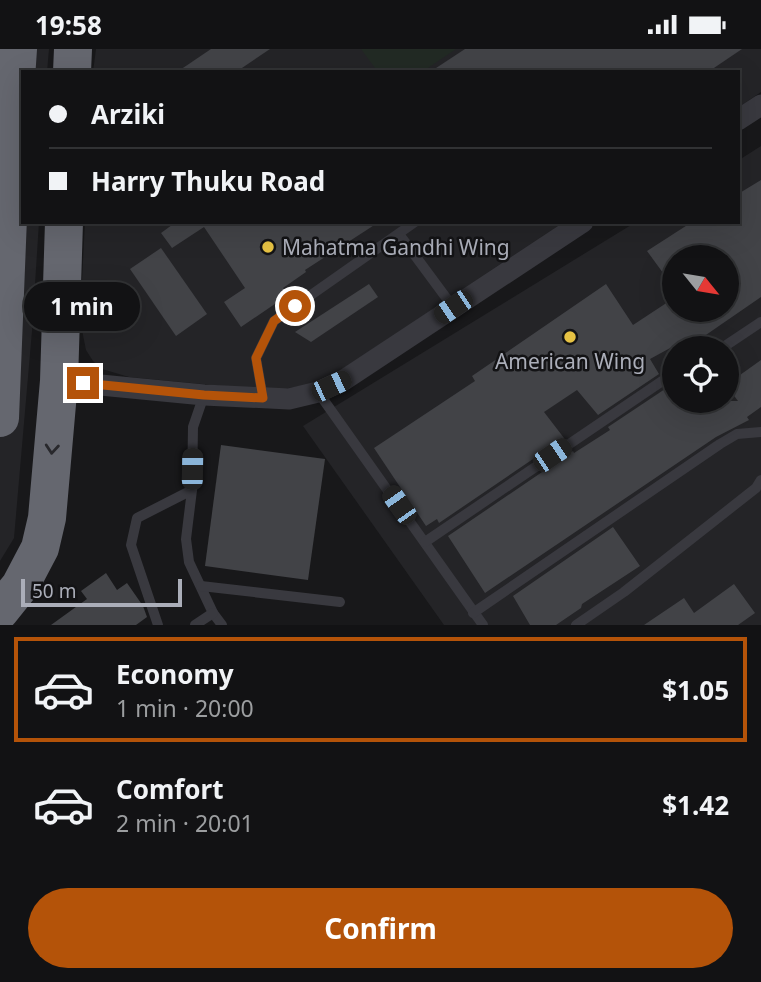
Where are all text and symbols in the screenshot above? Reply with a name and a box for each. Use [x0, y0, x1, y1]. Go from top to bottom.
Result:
text: 19:58 [35, 7, 102, 43]
text: Arziki [91, 96, 165, 132]
text: Harry Thuku Road [91, 163, 325, 199]
place label: Mahatma Gandhi Wing [282, 233, 510, 261]
marker: Mahatma Gandhi Wing [260, 239, 276, 255]
north arrow [662, 245, 738, 322]
map controls [662, 245, 739, 413]
callout: 1 min [25, 281, 141, 331]
car [430, 287, 477, 327]
text: 1 min [50, 290, 114, 322]
route start [279, 290, 311, 322]
marker: American Wing [562, 329, 578, 345]
button: locate [662, 336, 739, 413]
place label: American Wing [495, 347, 645, 375]
route end [67, 367, 99, 399]
car [308, 368, 355, 404]
car [529, 435, 576, 475]
one-way arrow [45, 443, 60, 455]
car [182, 448, 203, 490]
car [379, 482, 420, 528]
scale bar [21, 576, 182, 608]
text: 50 m [32, 578, 76, 604]
text: Economy [116, 656, 234, 692]
icon: car [32, 658, 95, 721]
text: $1.05 [662, 672, 729, 708]
text: 1 min · 20:00 [116, 692, 254, 724]
text: Comfort [116, 771, 224, 807]
icon: car [32, 773, 95, 836]
text: $1.42 [662, 787, 729, 823]
text: 2 min · 20:01 [116, 807, 254, 839]
button: Confirm [28, 888, 733, 968]

